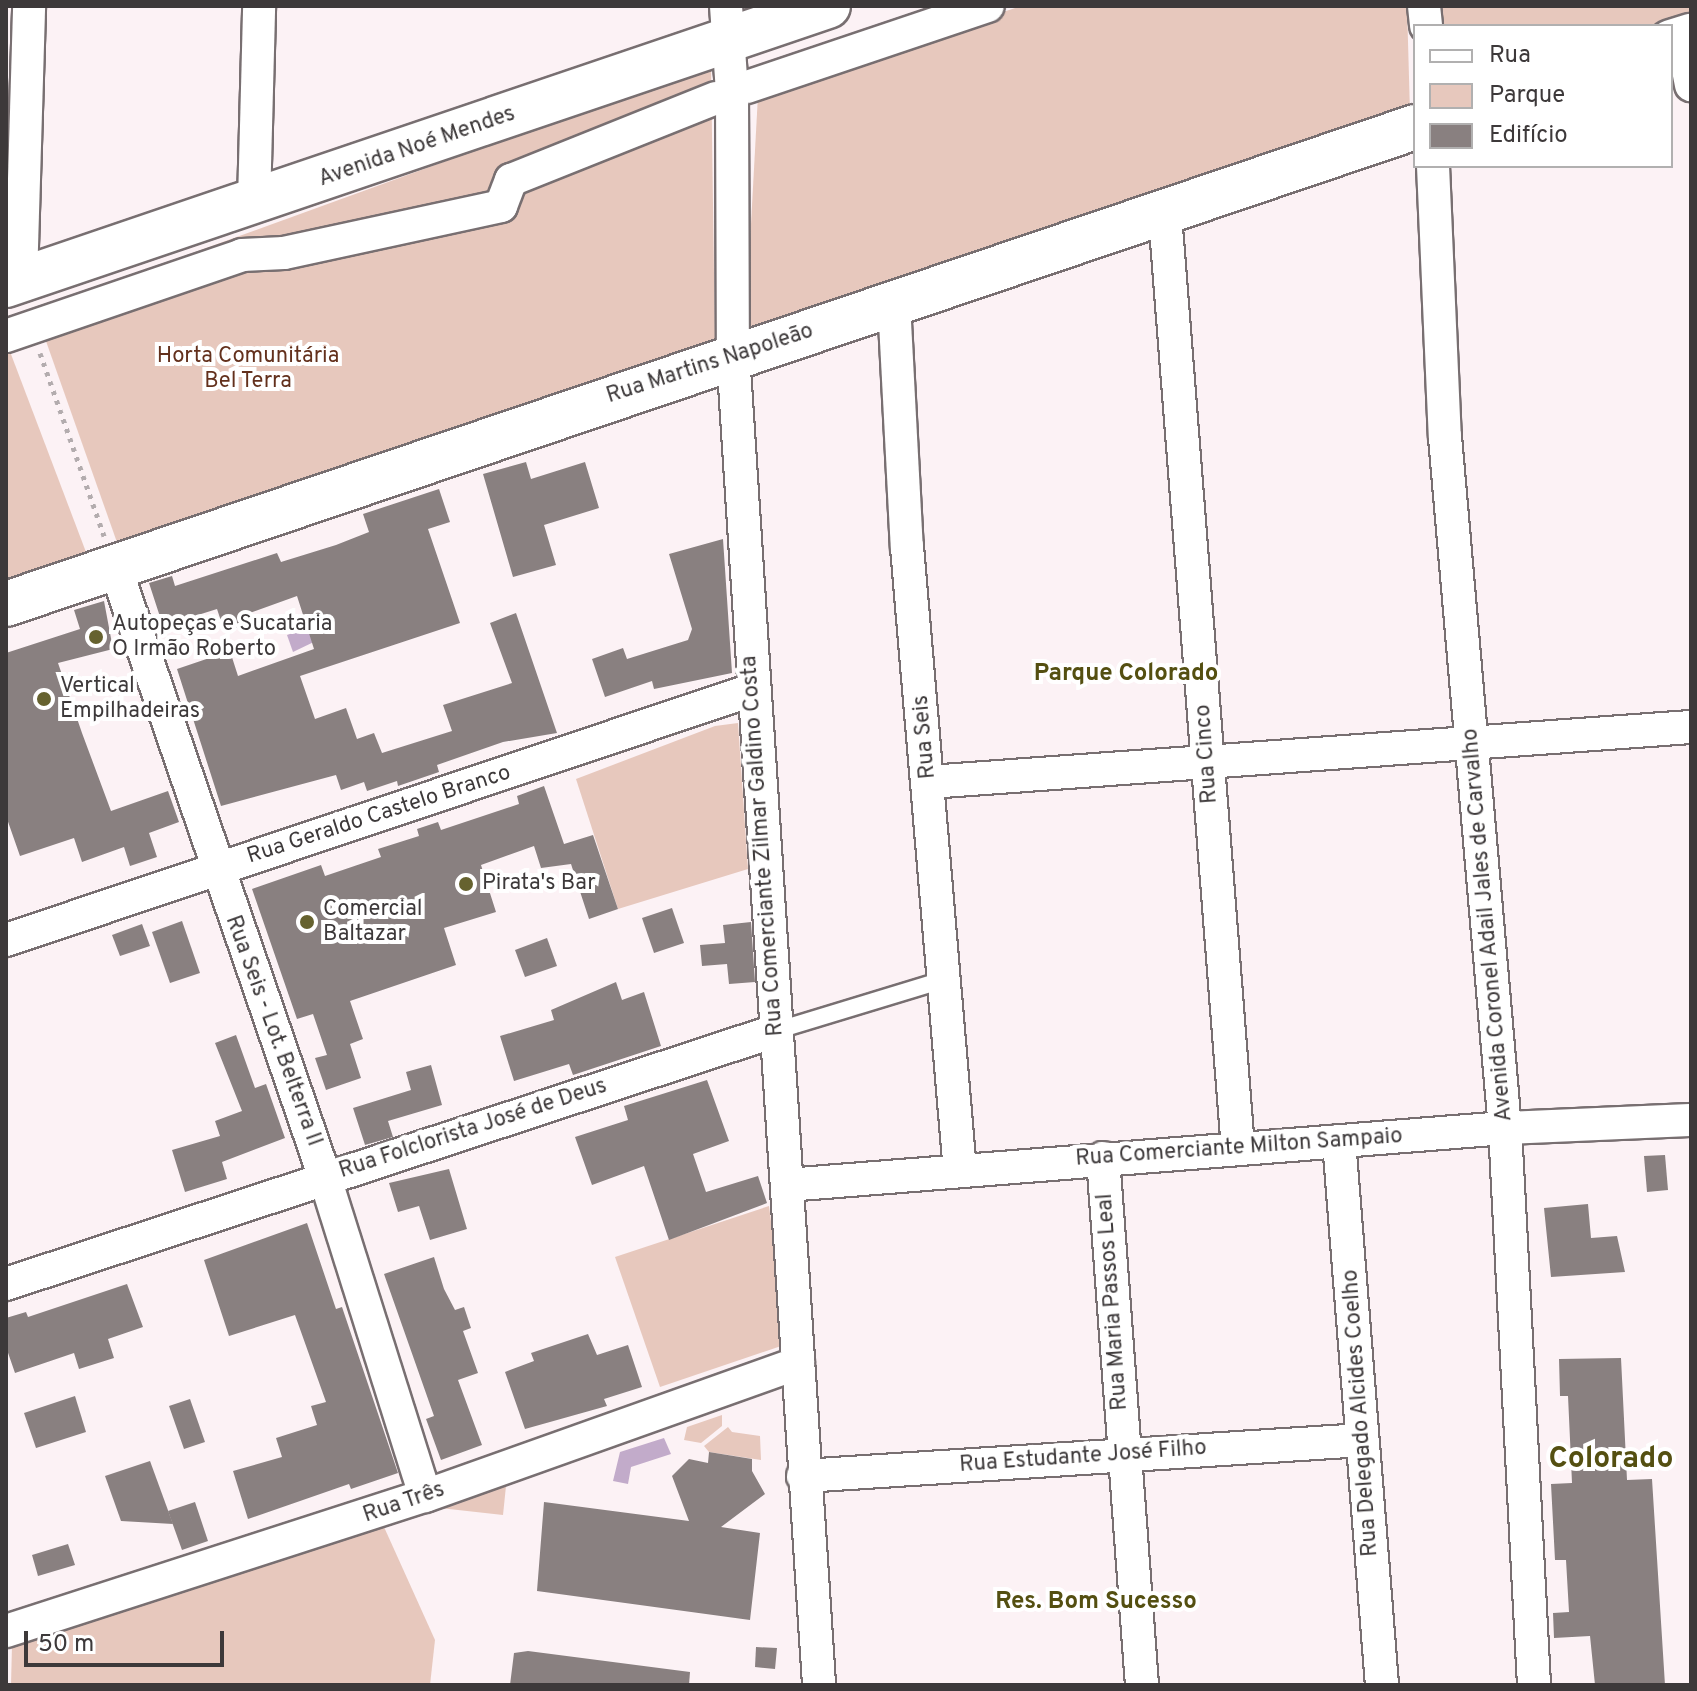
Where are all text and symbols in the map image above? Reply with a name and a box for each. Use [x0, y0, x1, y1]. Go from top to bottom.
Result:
legend [1413, 24, 1673, 168]
text: Rua [1489, 41, 1531, 71]
text: Parque [1489, 81, 1565, 111]
street label: Avenida Noé Mendes [315, 101, 519, 193]
text: Edifício [1489, 121, 1568, 151]
street label: Rua Martins Napoleão [603, 318, 817, 410]
park label: Horta Comunitária Bel Terra [157, 343, 339, 394]
place label: Autopeças e Sucataria O Irmão Roberto [112, 611, 332, 662]
marker: Autopeças e Sucataria O Irmão Roberto [87, 628, 105, 646]
street label: Rua Comerciante Zilmar Galdino Costa [737, 655, 789, 1037]
district label: Parque Colorado [1034, 661, 1218, 689]
place label: Vertical Empilhadeiras [60, 673, 200, 724]
marker: Vertical Empilhadeiras [35, 690, 53, 708]
street label: Rua Seis [908, 694, 942, 780]
street label: Rua Cinco [1190, 703, 1224, 805]
street label: Avenida Coronel Adail Jales de Carvalho [1458, 727, 1518, 1123]
street label: Rua Geraldo Castelo Branco [244, 760, 514, 870]
place label: Pirata's Bar [482, 871, 596, 897]
marker: Pirata's Bar [457, 875, 475, 893]
place label: Comercial Baltazar [323, 896, 422, 948]
street label: Rua Seis - Lot. Belterra II [219, 912, 327, 1150]
marker: Comercial Baltazar [298, 913, 316, 931]
street label: Rua Folclorista José de Deus [336, 1073, 610, 1185]
street label: Rua Comerciante Milton Sampaio [1075, 1123, 1403, 1173]
street label: Rua Maria Passos Leal [1092, 1193, 1134, 1411]
street label: Rua Delegado Alcides Coelho [1338, 1268, 1384, 1558]
street label: Rua Estudante José Filho [958, 1435, 1208, 1479]
district label: Colorado [1549, 1442, 1673, 1478]
street label: Rua Três [359, 1477, 449, 1529]
district label: Res. Bom Sucesso [995, 1589, 1197, 1617]
scale bar [28, 1615, 228, 1665]
text: 50 m [38, 1630, 94, 1660]

